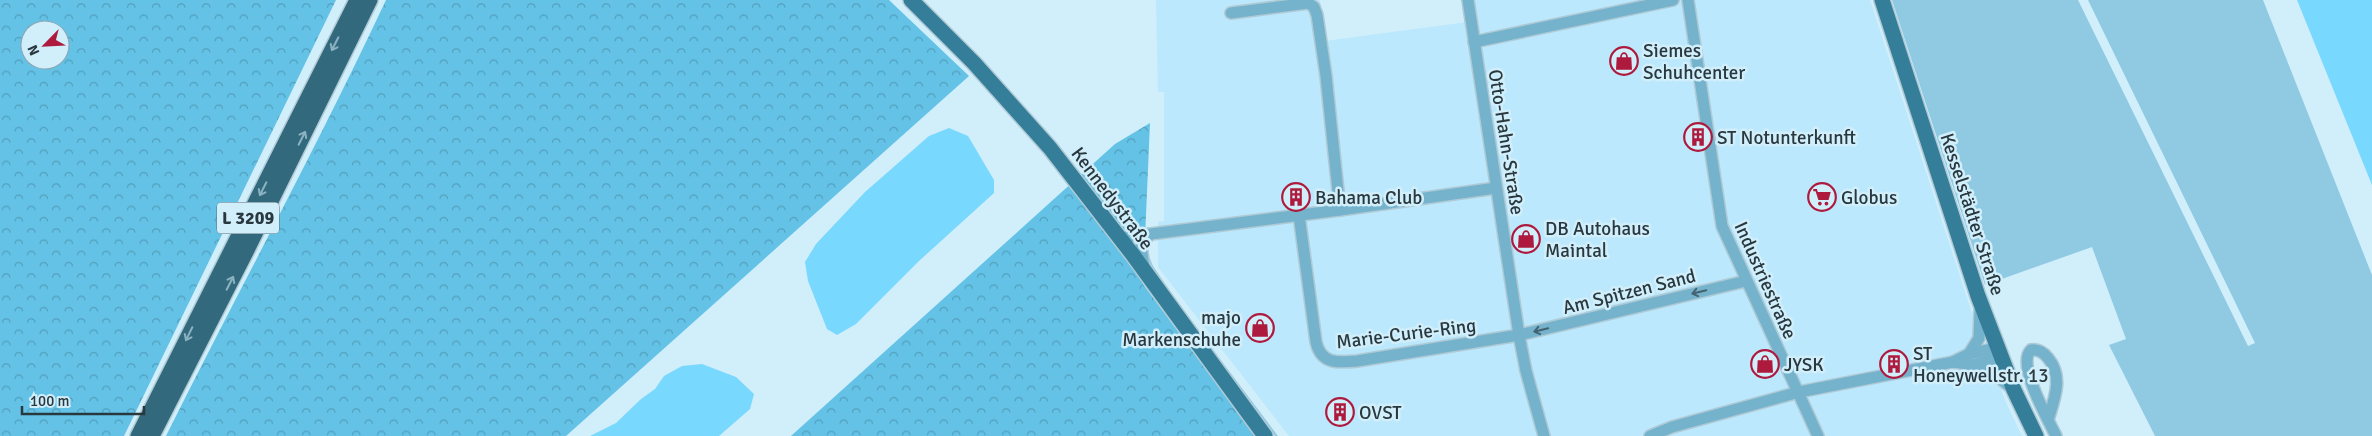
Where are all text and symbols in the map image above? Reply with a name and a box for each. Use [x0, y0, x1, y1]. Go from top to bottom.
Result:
north arrow [20, 20, 70, 70]
one-way arrow [330, 36, 340, 51]
place label: Siemes Schuhcenter [1643, 39, 1745, 85]
text: N [24, 42, 43, 58]
shop icon: Siemes Schuhcenter [1609, 46, 1639, 76]
street label: Otto-Hahn-Straße [1483, 68, 1529, 217]
building icon: ST Notunterkunft [1683, 122, 1713, 152]
place label: ST Notunterkunft [1717, 126, 1856, 150]
street label: Kesselstädter Straße [1935, 130, 2010, 298]
one-way arrow [298, 131, 307, 146]
street label: Kennedystraße [1066, 142, 1159, 255]
one-way arrow [258, 181, 267, 196]
building icon: Bahama Club [1281, 182, 1311, 212]
supermarket icon: Globus [1807, 182, 1837, 212]
place label: Bahama Club [1315, 186, 1422, 210]
place label: Globus [1841, 186, 1897, 210]
road number: L 3209 [217, 202, 279, 234]
place label: DB Autohaus Maintal [1545, 217, 1650, 263]
street label: Industriestraße [1728, 218, 1802, 343]
shop icon: DB Autohaus Maintal [1511, 224, 1541, 254]
street label: Am Spitzen Sand [1560, 264, 1698, 320]
one-way arrow [225, 276, 235, 291]
one-way arrow [1692, 288, 1708, 297]
place label: majo Markenschuhe [1122, 306, 1241, 352]
shop icon: majo Markenschuhe [1245, 313, 1275, 343]
street label: Marie-Curie-Ring [1335, 313, 1478, 354]
one-way arrow [184, 326, 193, 341]
one-way arrow [1534, 326, 1550, 335]
place label: ST Honeywellstr. 13 [1913, 342, 2049, 388]
shop icon: JYSK [1750, 349, 1780, 379]
building icon: ST Honeywellstr. 13 [1879, 349, 1909, 379]
place label: JYSK [1784, 353, 1824, 377]
scale bar [22, 384, 145, 416]
text: 100 m [30, 392, 70, 410]
building icon: OVST [1325, 397, 1355, 427]
place label: OVST [1359, 401, 1402, 425]

